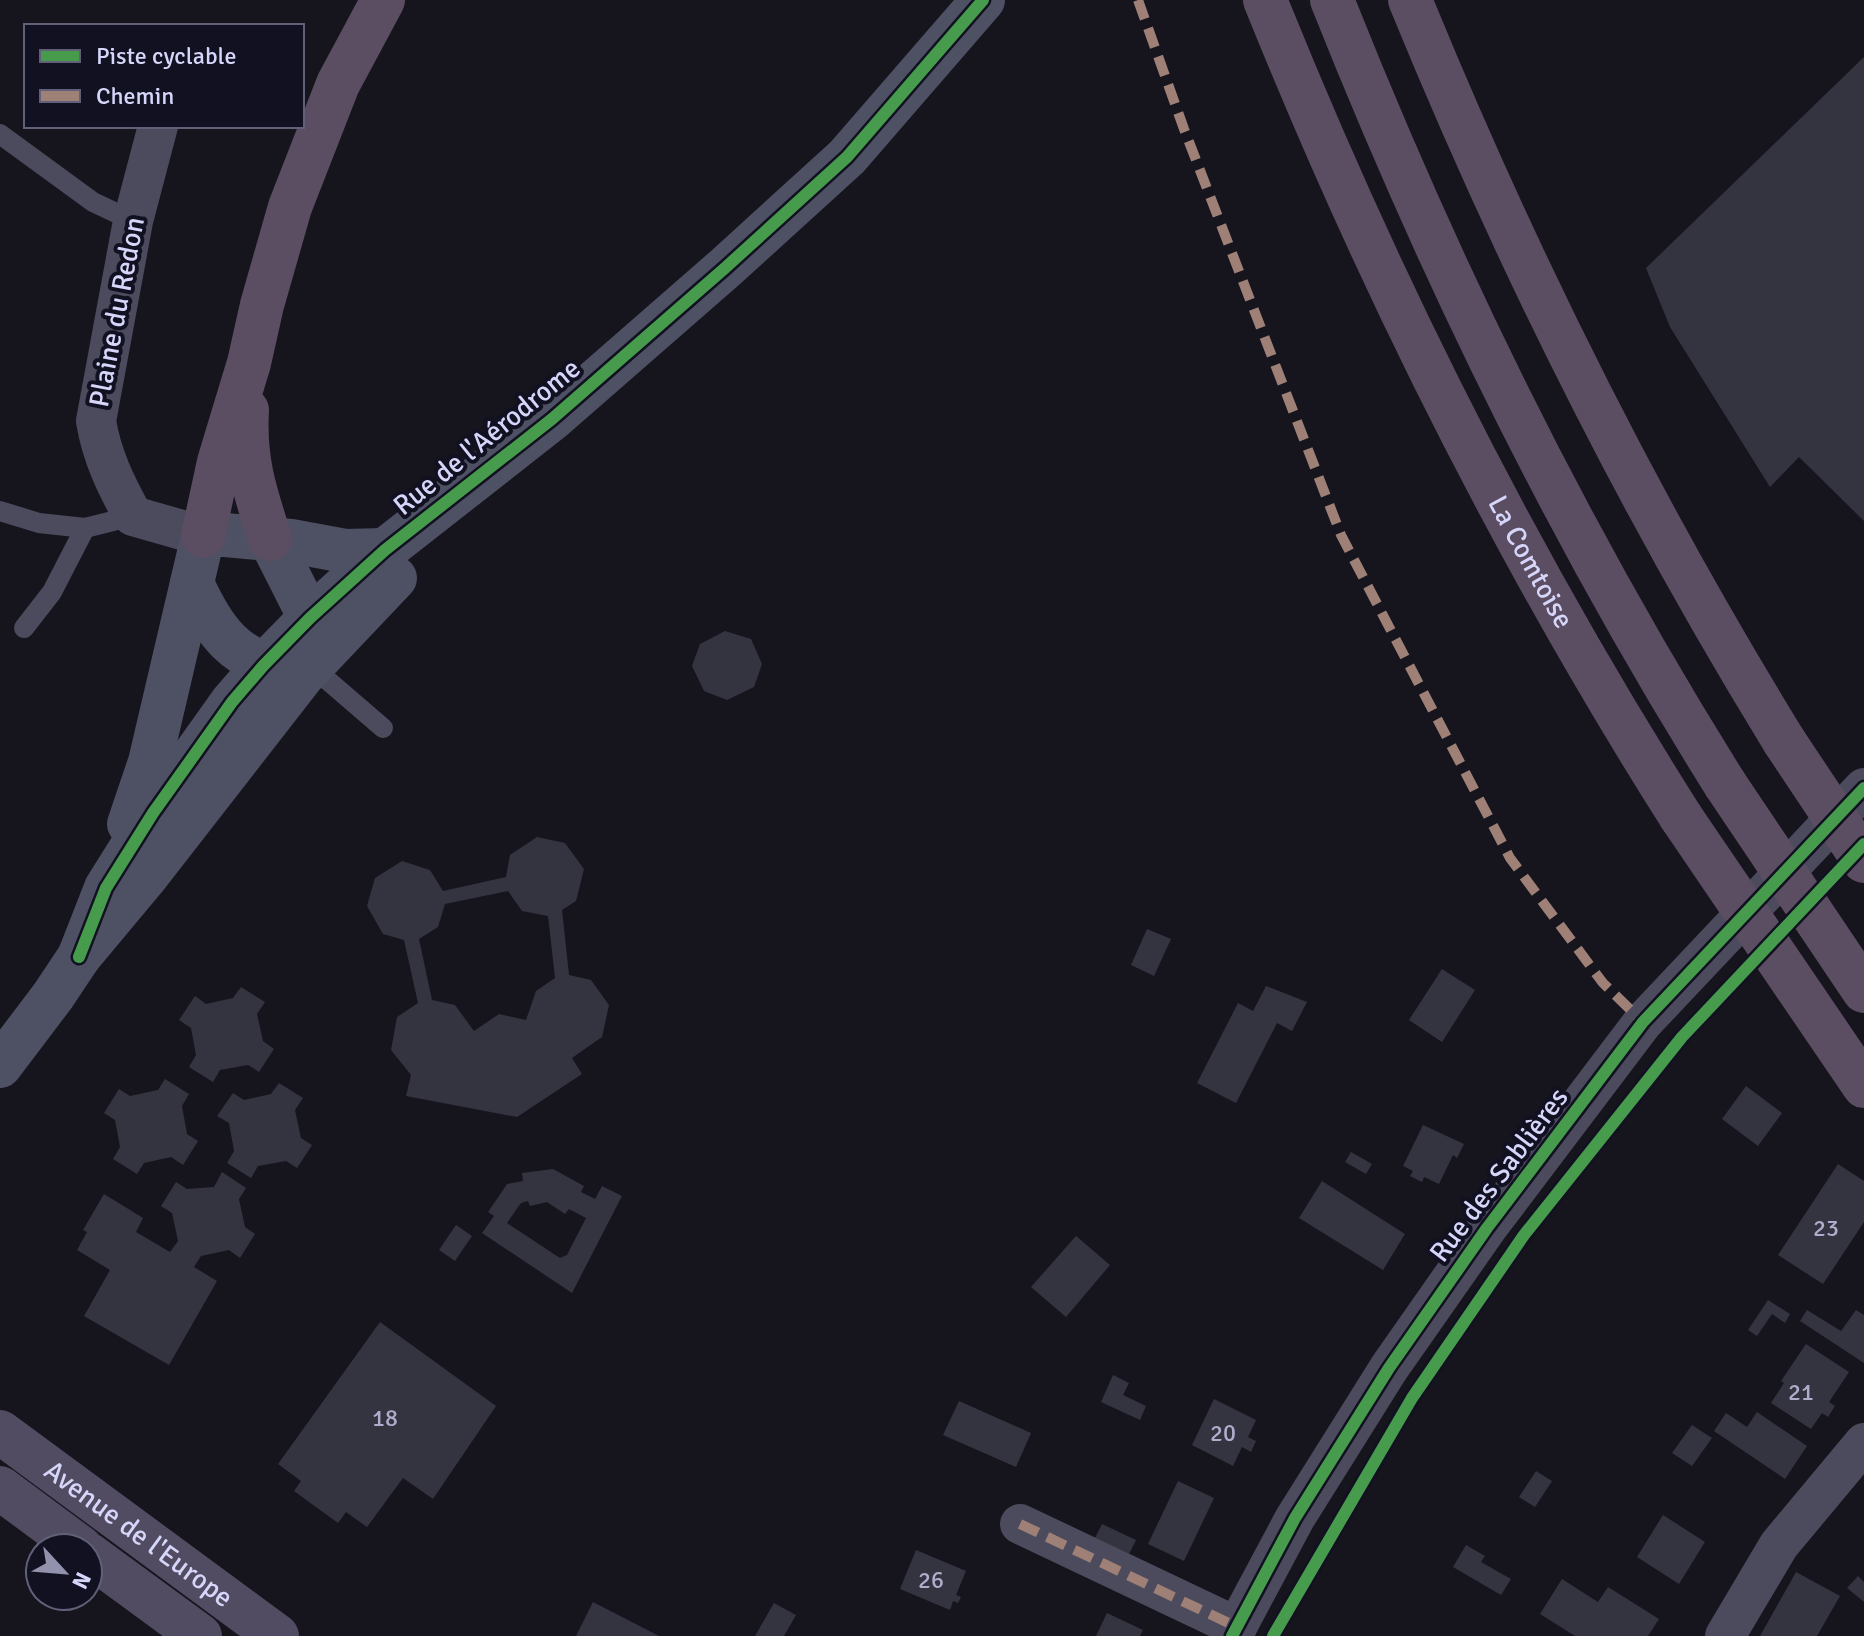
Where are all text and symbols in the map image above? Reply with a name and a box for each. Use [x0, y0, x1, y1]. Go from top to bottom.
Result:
legend [24, 24, 304, 128]
text: Piste cyclable [96, 41, 236, 71]
text: Chemin [96, 81, 174, 111]
street label: Plaine du Redon [82, 214, 152, 410]
street label: Rue de l'Aérodrome [387, 351, 587, 523]
street label: La Comtoise [1481, 490, 1581, 634]
street label: Rue des Sablières [1422, 1081, 1576, 1269]
house number: 23 [1813, 1213, 1839, 1243]
house number: 21 [1788, 1377, 1814, 1407]
house number: 18 [372, 1403, 398, 1433]
house number: 20 [1210, 1418, 1236, 1448]
street label: Avenue de l'Europe [37, 1453, 240, 1615]
north arrow [24, 1532, 104, 1612]
house number: 26 [918, 1565, 944, 1595]
text: N [66, 1568, 97, 1593]

